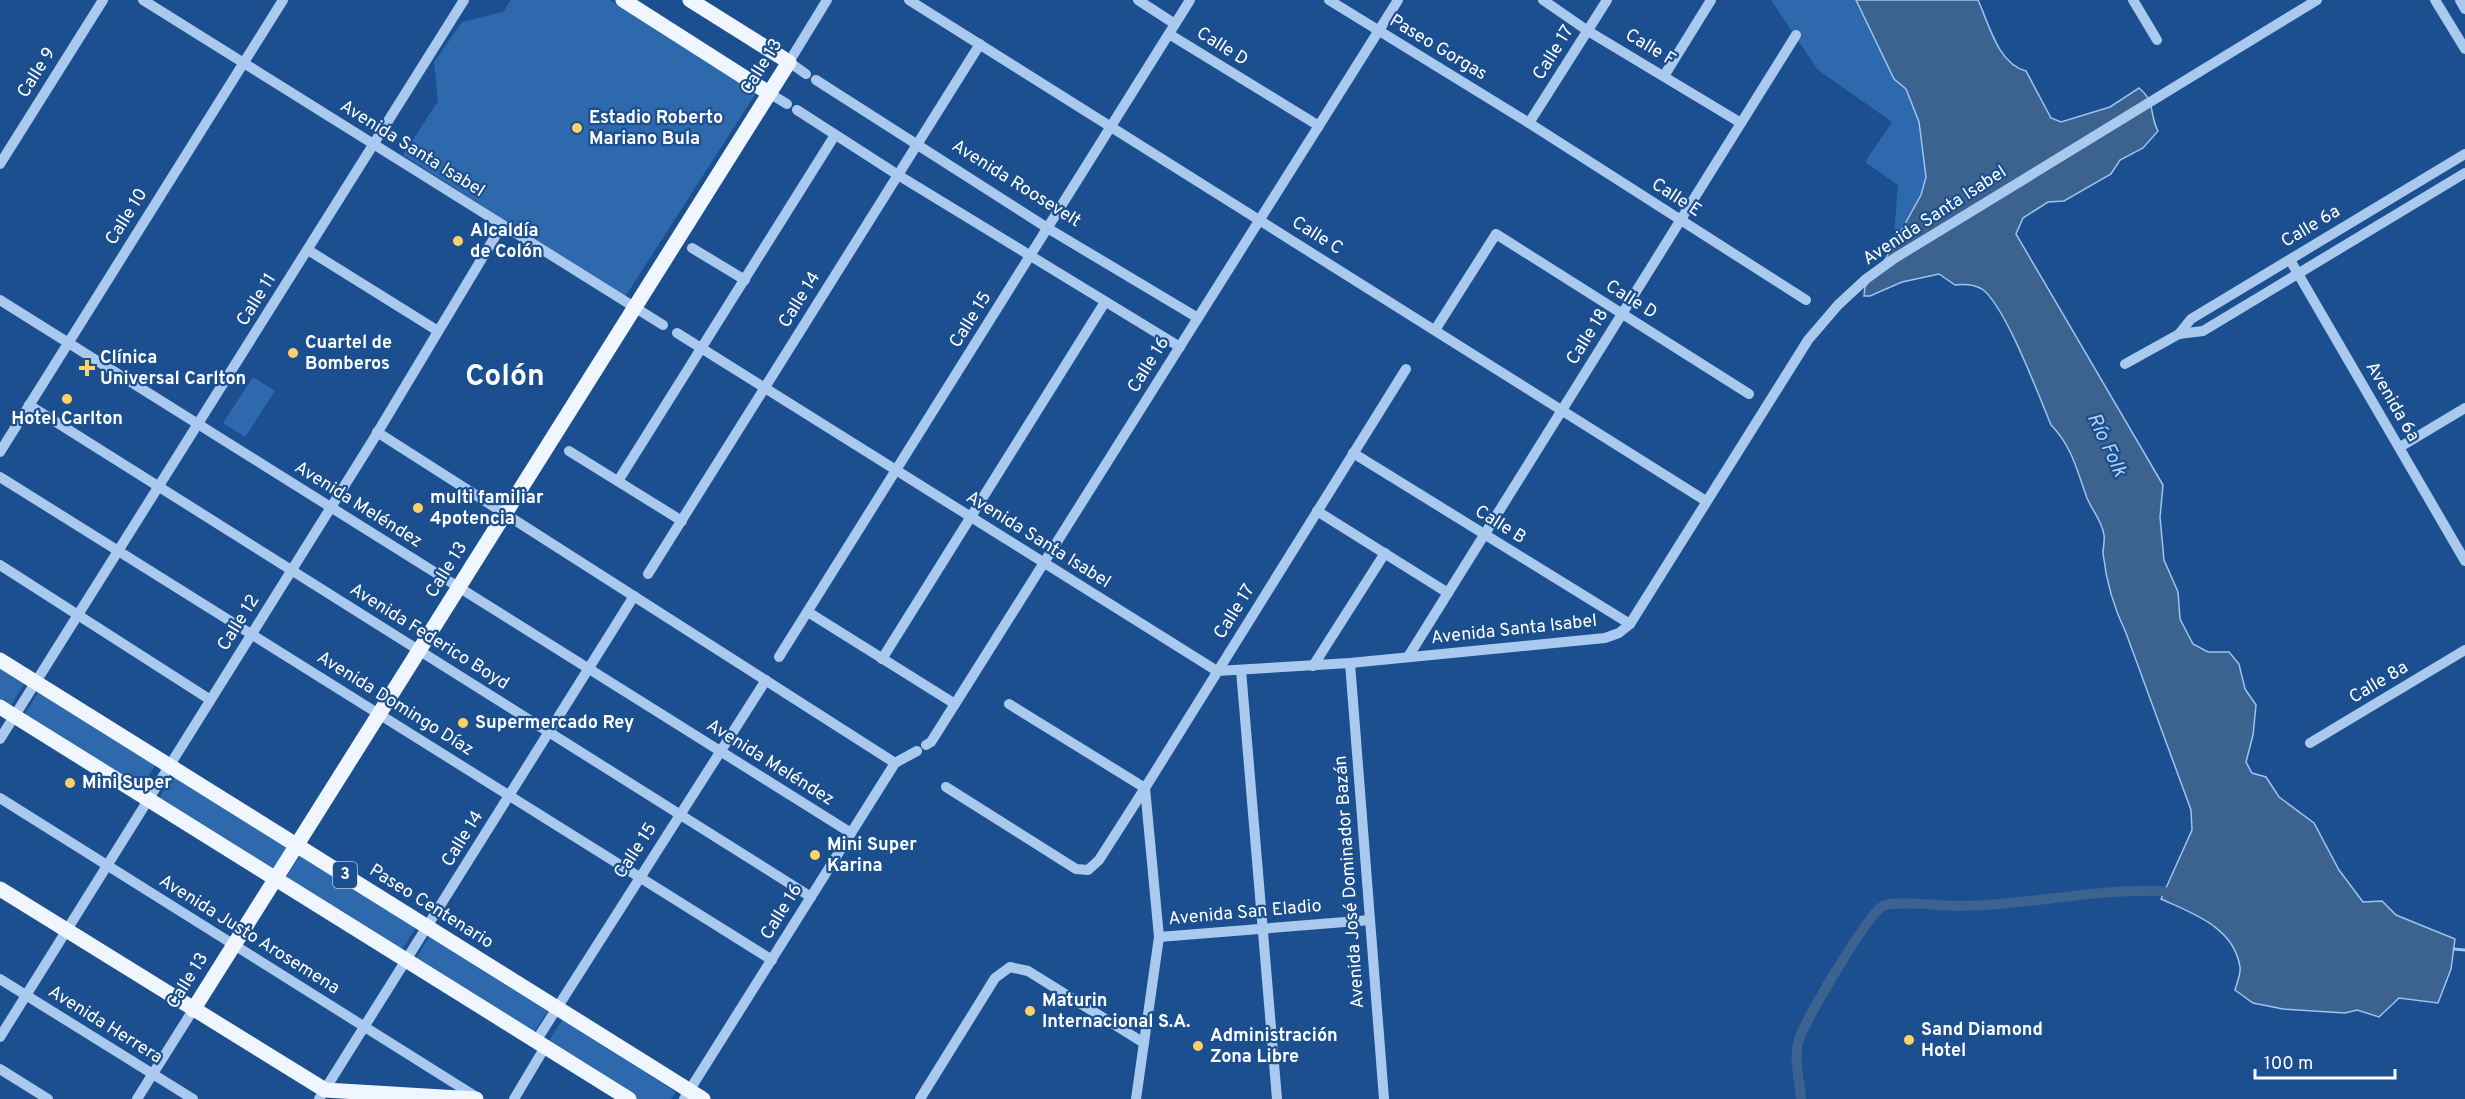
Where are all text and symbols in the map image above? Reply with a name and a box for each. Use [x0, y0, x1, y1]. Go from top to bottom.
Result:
street label: Paseo Gorgas [1385, 10, 1491, 86]
street label: Calle 17 [1528, 21, 1580, 85]
street label: Calle D [1192, 22, 1252, 72]
street label: Calle F [1621, 24, 1679, 72]
street label: Calle 13 [736, 35, 788, 99]
street label: Calle 9 [13, 43, 61, 103]
street label: Avenida Santa Isabel [335, 95, 489, 203]
place label: Estadio Roberto Mariano Bula [589, 107, 723, 151]
marker: Estadio Roberto Mariano Bula [570, 121, 584, 135]
street label: Avenida Roosevelt [947, 135, 1085, 233]
street label: Avenida Santa Isabel [1859, 161, 2011, 271]
street label: Calle E [1647, 173, 1705, 223]
street label: Calle 10 [101, 184, 153, 250]
street label: Calle 6a [2277, 200, 2345, 254]
street label: Calle C [1287, 211, 1347, 261]
place label: Alcaldía de Colón [470, 220, 543, 264]
marker: Alcaldía de Colón [451, 234, 465, 248]
street label: Calle 14 [774, 268, 826, 332]
street label: Calle 11 [232, 269, 282, 331]
street label: Calle D [1601, 275, 1661, 325]
street label: Calle 15 [945, 287, 997, 353]
street label: Calle 18 [1562, 305, 1614, 369]
place label: Cuartel de Bomberos [305, 332, 392, 376]
street label: Calle 16 [1123, 333, 1175, 397]
marker: Cuartel de Bomberos [286, 346, 300, 360]
place label: Clínica Universal Carlton [100, 347, 246, 391]
street label: Avenida 6a [2360, 358, 2424, 446]
marker: Clínica Universal Carlton [78, 359, 96, 377]
district label: Colón [465, 359, 545, 396]
marker: Hotel Carlton [60, 392, 74, 406]
place label: Hotel Carlton [11, 408, 123, 431]
water label: Río Folk [2080, 409, 2133, 482]
street label: Avenida Meléndez [290, 456, 426, 554]
street label: Avenida Santa Isabel [961, 486, 1115, 594]
place label: multi familiar 4potencia [430, 487, 544, 531]
street label: Calle B [1470, 500, 1530, 550]
marker: multi familiar 4potencia [411, 501, 425, 515]
street label: Calle 13 [421, 538, 473, 602]
street label: Avenida Federico Boyd [345, 579, 513, 695]
street label: Calle 17 [1209, 580, 1261, 644]
street label: Calle 12 [213, 591, 265, 655]
street label: Avenida Santa Isabel [1430, 610, 1598, 650]
street label: Avenida Domingo Díaz [312, 646, 478, 762]
street label: Calle 8a [2345, 656, 2413, 710]
place label: Supermercado Rey [475, 712, 634, 735]
street label: Avenida Meléndez [702, 714, 838, 812]
marker: Supermercado Rey [456, 716, 470, 730]
street label: Avenida José Dominador Bazán [1330, 755, 1370, 1009]
place label: Mini Super [82, 772, 172, 795]
marker: Mini Super [63, 776, 77, 790]
street label: Calle 14 [437, 807, 489, 871]
street label: Calle 15 [609, 819, 663, 883]
place label: Mini Super Karina [827, 834, 917, 878]
marker: Mini Super Karina [808, 848, 822, 862]
street label: Paseo Centenario [365, 860, 497, 954]
road number: 3 [333, 862, 357, 888]
street label: Avenida Justo Arosemena [154, 870, 344, 1000]
street label: Calle 16 [756, 880, 808, 944]
street label: Avenida San Eladio [1167, 895, 1323, 931]
street label: Calle 13 [162, 949, 214, 1013]
street label: Avenida Herrera [43, 981, 167, 1069]
place label: Maturin Internacional S.A. [1042, 990, 1190, 1034]
marker: Maturin Internacional S.A. [1023, 1004, 1037, 1018]
place label: Sand Diamond Hotel [1921, 1019, 2043, 1063]
place label: Administración Zona Libre [1210, 1025, 1338, 1069]
marker: Sand Diamond Hotel [1902, 1033, 1916, 1047]
marker: Administración Zona Libre [1191, 1039, 1205, 1053]
scale bar [2255, 1042, 2394, 1080]
text: 100 m [2264, 1053, 2313, 1076]

